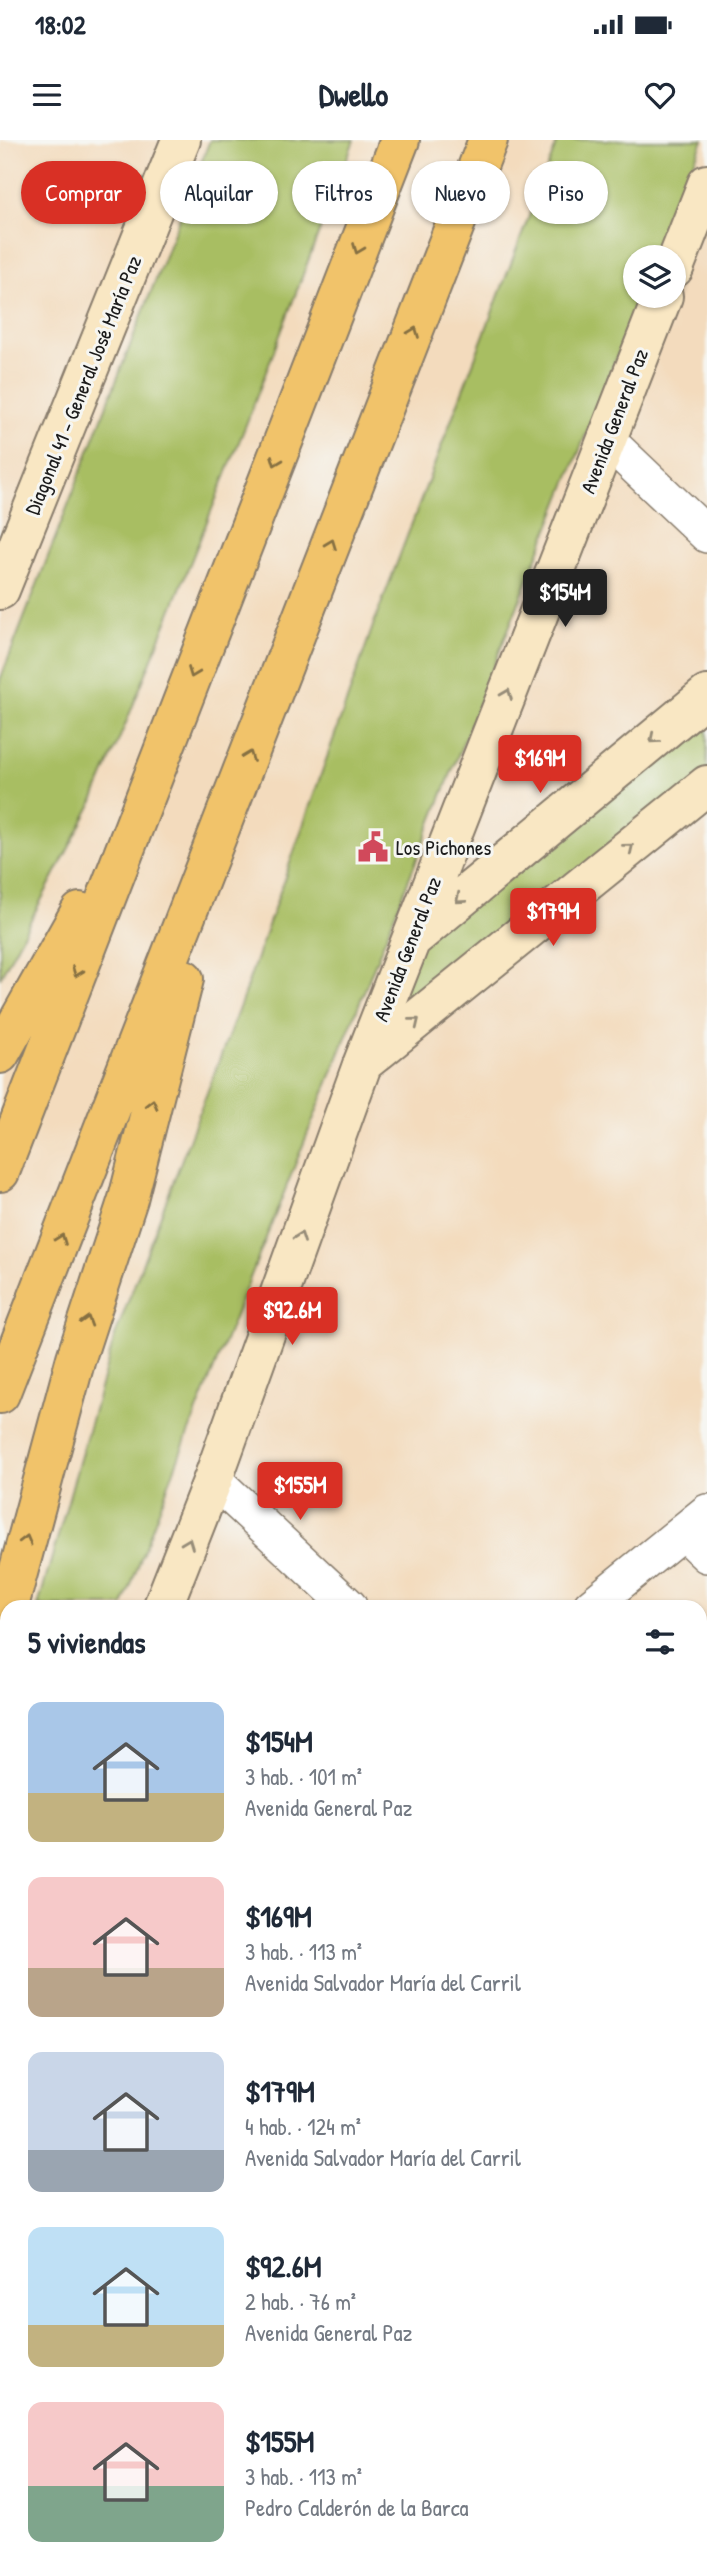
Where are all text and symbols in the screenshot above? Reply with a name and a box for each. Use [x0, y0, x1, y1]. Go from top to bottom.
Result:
text: 18:02 [35, 7, 86, 42]
text: Dwello [319, 73, 388, 116]
icon: menu [28, 76, 66, 114]
icon: heart [641, 76, 679, 114]
chip: Comprar [21, 161, 146, 224]
chip: Alquilar [160, 161, 278, 224]
chip: Filtros [292, 161, 397, 224]
chip: Nuevo [411, 161, 510, 224]
chip: Piso [524, 161, 608, 224]
one-way arrow [352, 243, 366, 255]
map controls [623, 245, 686, 308]
button: layers [623, 245, 686, 308]
street label: Diagonal 41 - General José María Paz [18, 251, 148, 519]
one-way arrow [405, 327, 419, 339]
street label: Avenida General Paz [573, 344, 655, 498]
one-way arrow [270, 455, 284, 467]
one-way arrow [323, 539, 337, 551]
pin: $154M [516, 570, 614, 629]
text: $154M [539, 576, 591, 607]
one-way arrow [188, 667, 202, 679]
one-way arrow [499, 689, 513, 701]
one-way arrow [650, 730, 662, 743]
pin: $169M [491, 736, 589, 795]
text: $169M [514, 742, 566, 773]
one-way arrow [241, 751, 255, 763]
public building icon: Los Pichones [356, 830, 390, 864]
place label: Los Pichones [396, 833, 491, 862]
one-way arrow [622, 843, 634, 856]
street label: Avenida General Paz [366, 872, 448, 1026]
pin: $179M [504, 888, 602, 948]
one-way arrow [455, 891, 468, 903]
text: $179M [526, 895, 580, 926]
one-way arrow [72, 966, 86, 978]
one-way arrow [407, 1017, 419, 1030]
one-way arrow [144, 1098, 158, 1110]
one-way arrow [291, 1232, 305, 1244]
one-way arrow [52, 1234, 66, 1246]
pin: $92.6M [235, 1288, 349, 1347]
text: $92.6M [263, 1294, 321, 1325]
one-way arrow [78, 1316, 93, 1328]
pin: $155M [251, 1462, 349, 1522]
text: $155M [273, 1469, 327, 1500]
one-way arrow [18, 1535, 32, 1547]
one-way arrow [179, 1538, 193, 1550]
text: 5 viviendas [28, 1622, 146, 1662]
icon: filters [641, 1623, 679, 1661]
text: $154M [245, 1721, 313, 1761]
icon: home [84, 1730, 168, 1814]
text: 3 hab. · 101 m² [245, 1761, 362, 1792]
text: Avenida General Paz [245, 1792, 412, 1823]
text: $169M [245, 1896, 312, 1936]
icon: home [84, 1905, 168, 1989]
text: 3 hab. · 113 m² [245, 1936, 362, 1967]
text: Avenida Salvador María del Carril [245, 1967, 521, 1998]
text: $179M [245, 2071, 315, 2111]
icon: home [84, 2080, 168, 2164]
text: 4 hab. · 124 m² [245, 2111, 361, 2142]
text: Avenida Salvador María del Carril [245, 2142, 521, 2173]
text: $92.6M [245, 2246, 322, 2286]
icon: home [84, 2255, 168, 2339]
text: 2 hab. · 76 m² [245, 2286, 356, 2317]
text: Avenida General Paz [245, 2317, 412, 2348]
text: $155M [245, 2421, 314, 2461]
icon: home [84, 2430, 168, 2514]
text: 3 hab. · 113 m² [245, 2461, 362, 2492]
text: Pedro Calderón de la Barca [245, 2492, 469, 2523]

